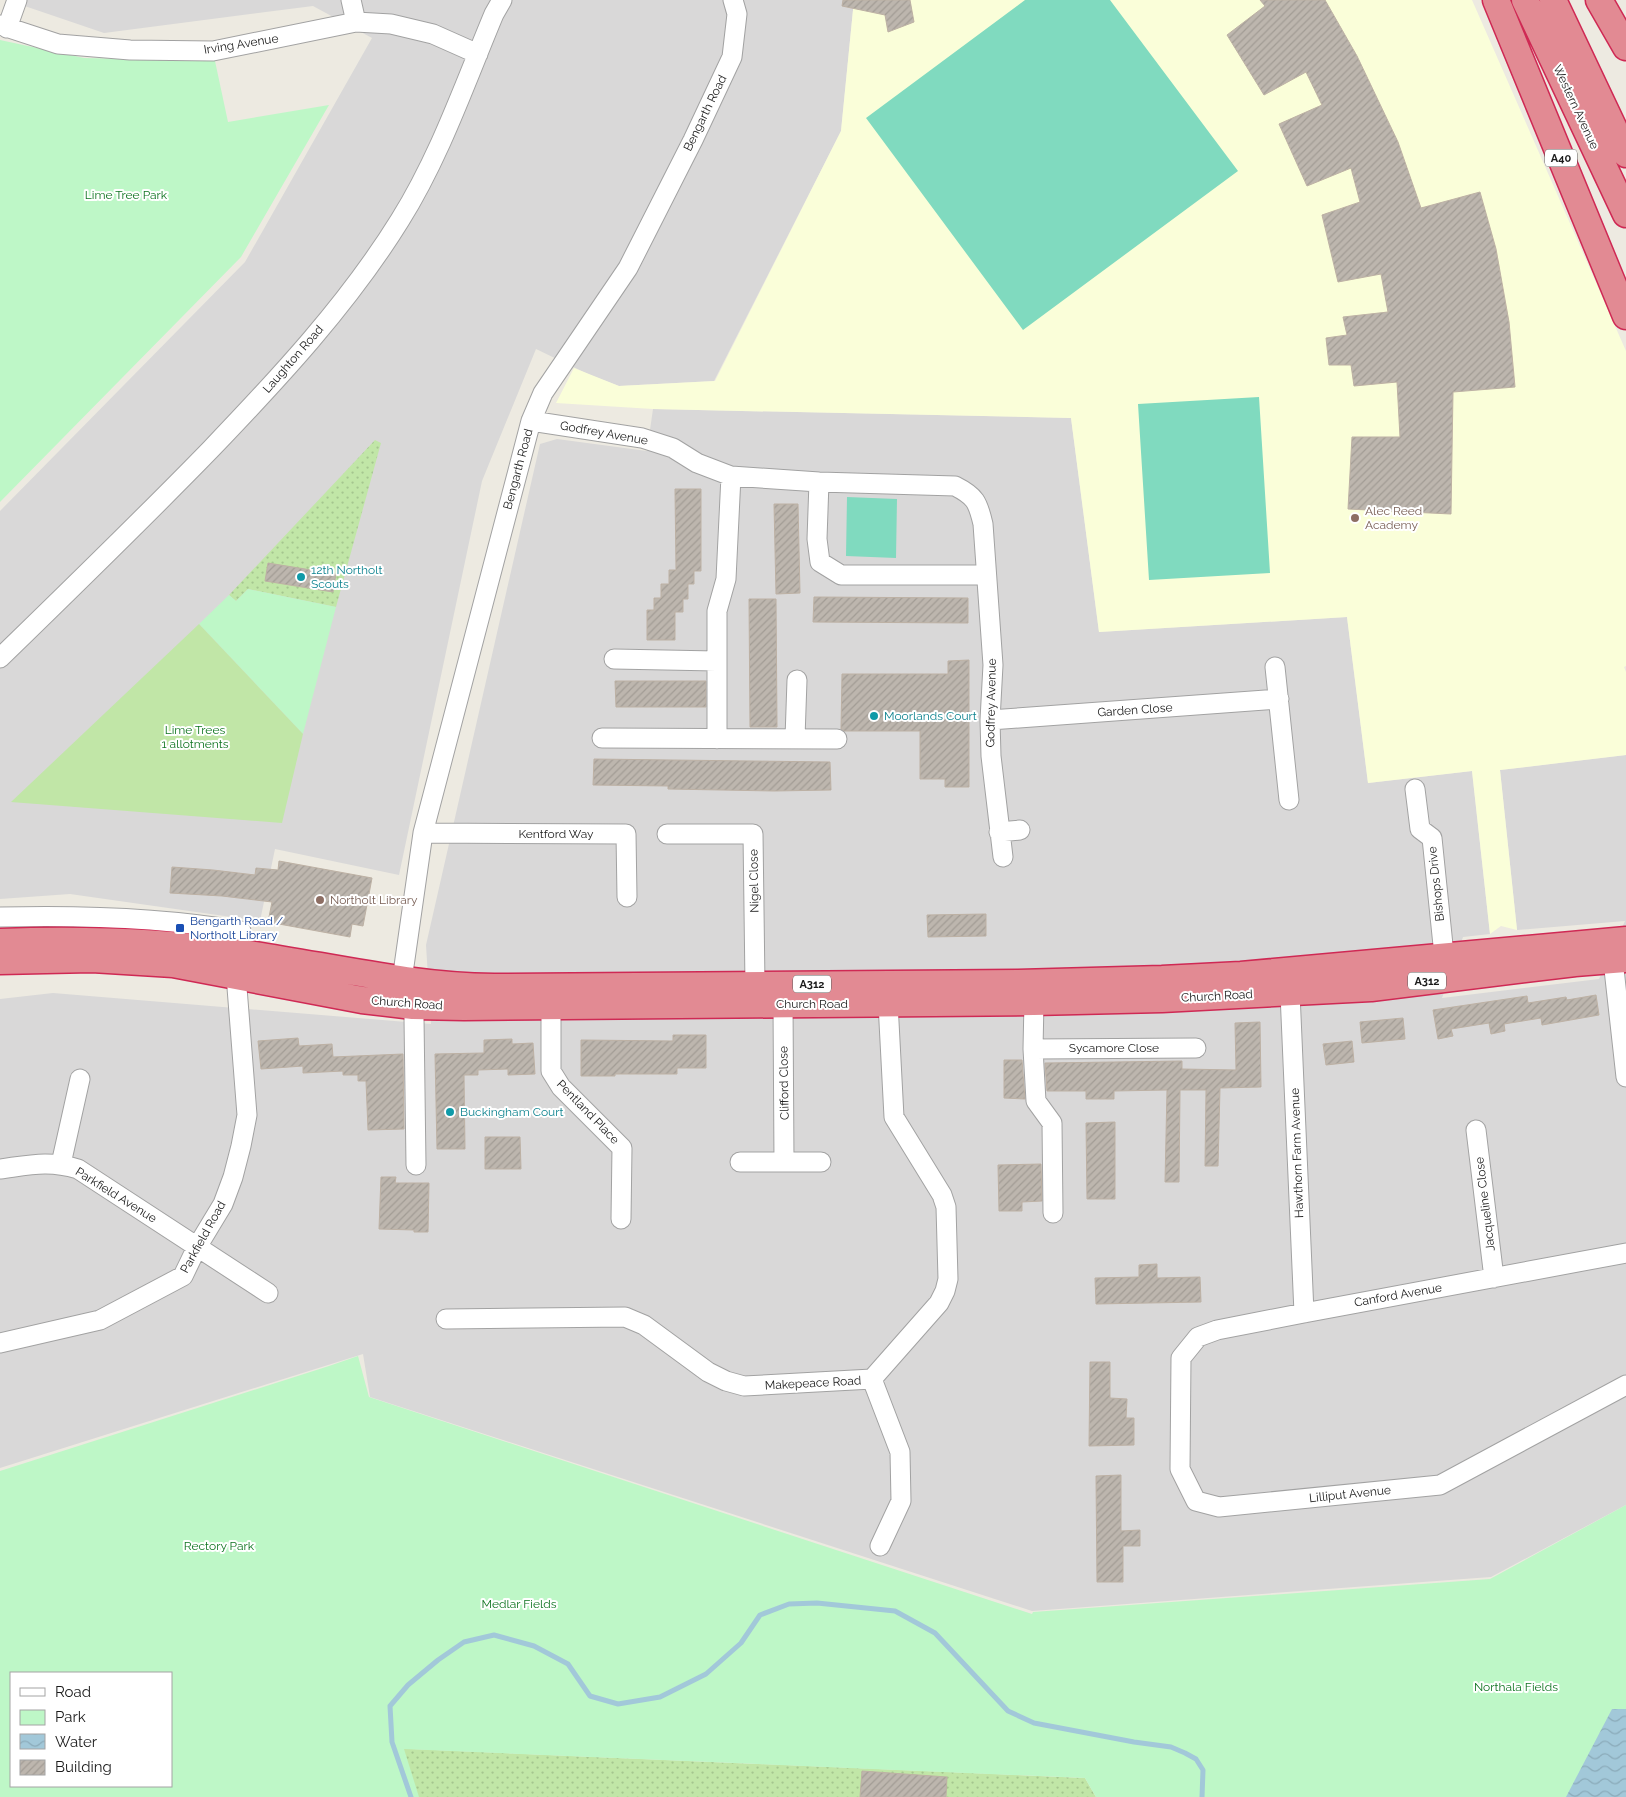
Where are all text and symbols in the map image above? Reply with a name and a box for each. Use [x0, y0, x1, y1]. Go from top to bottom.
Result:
street label: Irving Avenue [203, 31, 279, 57]
street label: Western Avenue [1550, 63, 1602, 151]
street label: Bengarth Road [681, 73, 729, 153]
road number: A40 [1545, 150, 1577, 167]
park label: Lime Tree Park [85, 188, 168, 202]
street label: Laughton Road [260, 322, 326, 396]
street label: Godfrey Avenue [559, 418, 649, 448]
street label: Bengarth Road [500, 427, 536, 511]
place label: Alec Reed Academy [1365, 504, 1422, 532]
marker: Alec Reed Academy [1349, 512, 1361, 524]
place label: 12th Northolt Scouts [311, 563, 382, 591]
marker: 12th Northolt Scouts [295, 571, 307, 583]
street label: Godfrey Avenue [983, 658, 999, 748]
street label: Garden Close [1097, 700, 1173, 720]
place label: Moorlands Court [884, 709, 977, 723]
marker: Moorlands Court [868, 710, 880, 722]
park label: Lime Trees 1 allotments [161, 723, 229, 751]
street label: Kentford Way [518, 827, 594, 841]
street label: Bishops Drive [1425, 846, 1447, 922]
street label: Nigel Close [746, 849, 762, 913]
place label: Northolt Library [330, 893, 418, 907]
marker: Northolt Library [314, 894, 326, 906]
place label: Bengarth Road / Northolt Library [190, 914, 283, 942]
marker: Bengarth Road / Northolt Library [174, 922, 186, 934]
road number: A312 [1408, 972, 1446, 989]
road number: A312 [793, 976, 831, 992]
street label: Church Road [1181, 987, 1253, 1005]
street label: Church Road [371, 994, 443, 1012]
street label: Church Road [776, 997, 848, 1011]
street label: Sycamore Close [1069, 1041, 1159, 1055]
street label: Clifford Close [776, 1046, 792, 1120]
street label: Pentland Place [554, 1077, 622, 1147]
street label: Hawthorn Farm Avenue [1288, 1088, 1306, 1218]
place label: Buckingham Court [460, 1105, 563, 1119]
marker: Buckingham Court [444, 1106, 456, 1118]
street label: Jacqueline Close [1472, 1156, 1498, 1252]
street label: Parkfield Avenue [73, 1164, 159, 1226]
street label: Parkfield Road [177, 1199, 229, 1275]
street label: Canford Avenue [1353, 1280, 1443, 1310]
street label: Makepeace Road [764, 1373, 862, 1393]
street label: Lilliput Avenue [1308, 1483, 1392, 1505]
park label: Rectory Park [184, 1539, 255, 1553]
park label: Medlar Fields [482, 1597, 557, 1611]
legend [10, 1672, 172, 1787]
park label: Northala Fields [1474, 1680, 1558, 1694]
text: Road [55, 1683, 91, 1701]
text: Park [55, 1708, 86, 1726]
text: Water [55, 1733, 98, 1751]
text: Building [55, 1758, 112, 1776]

